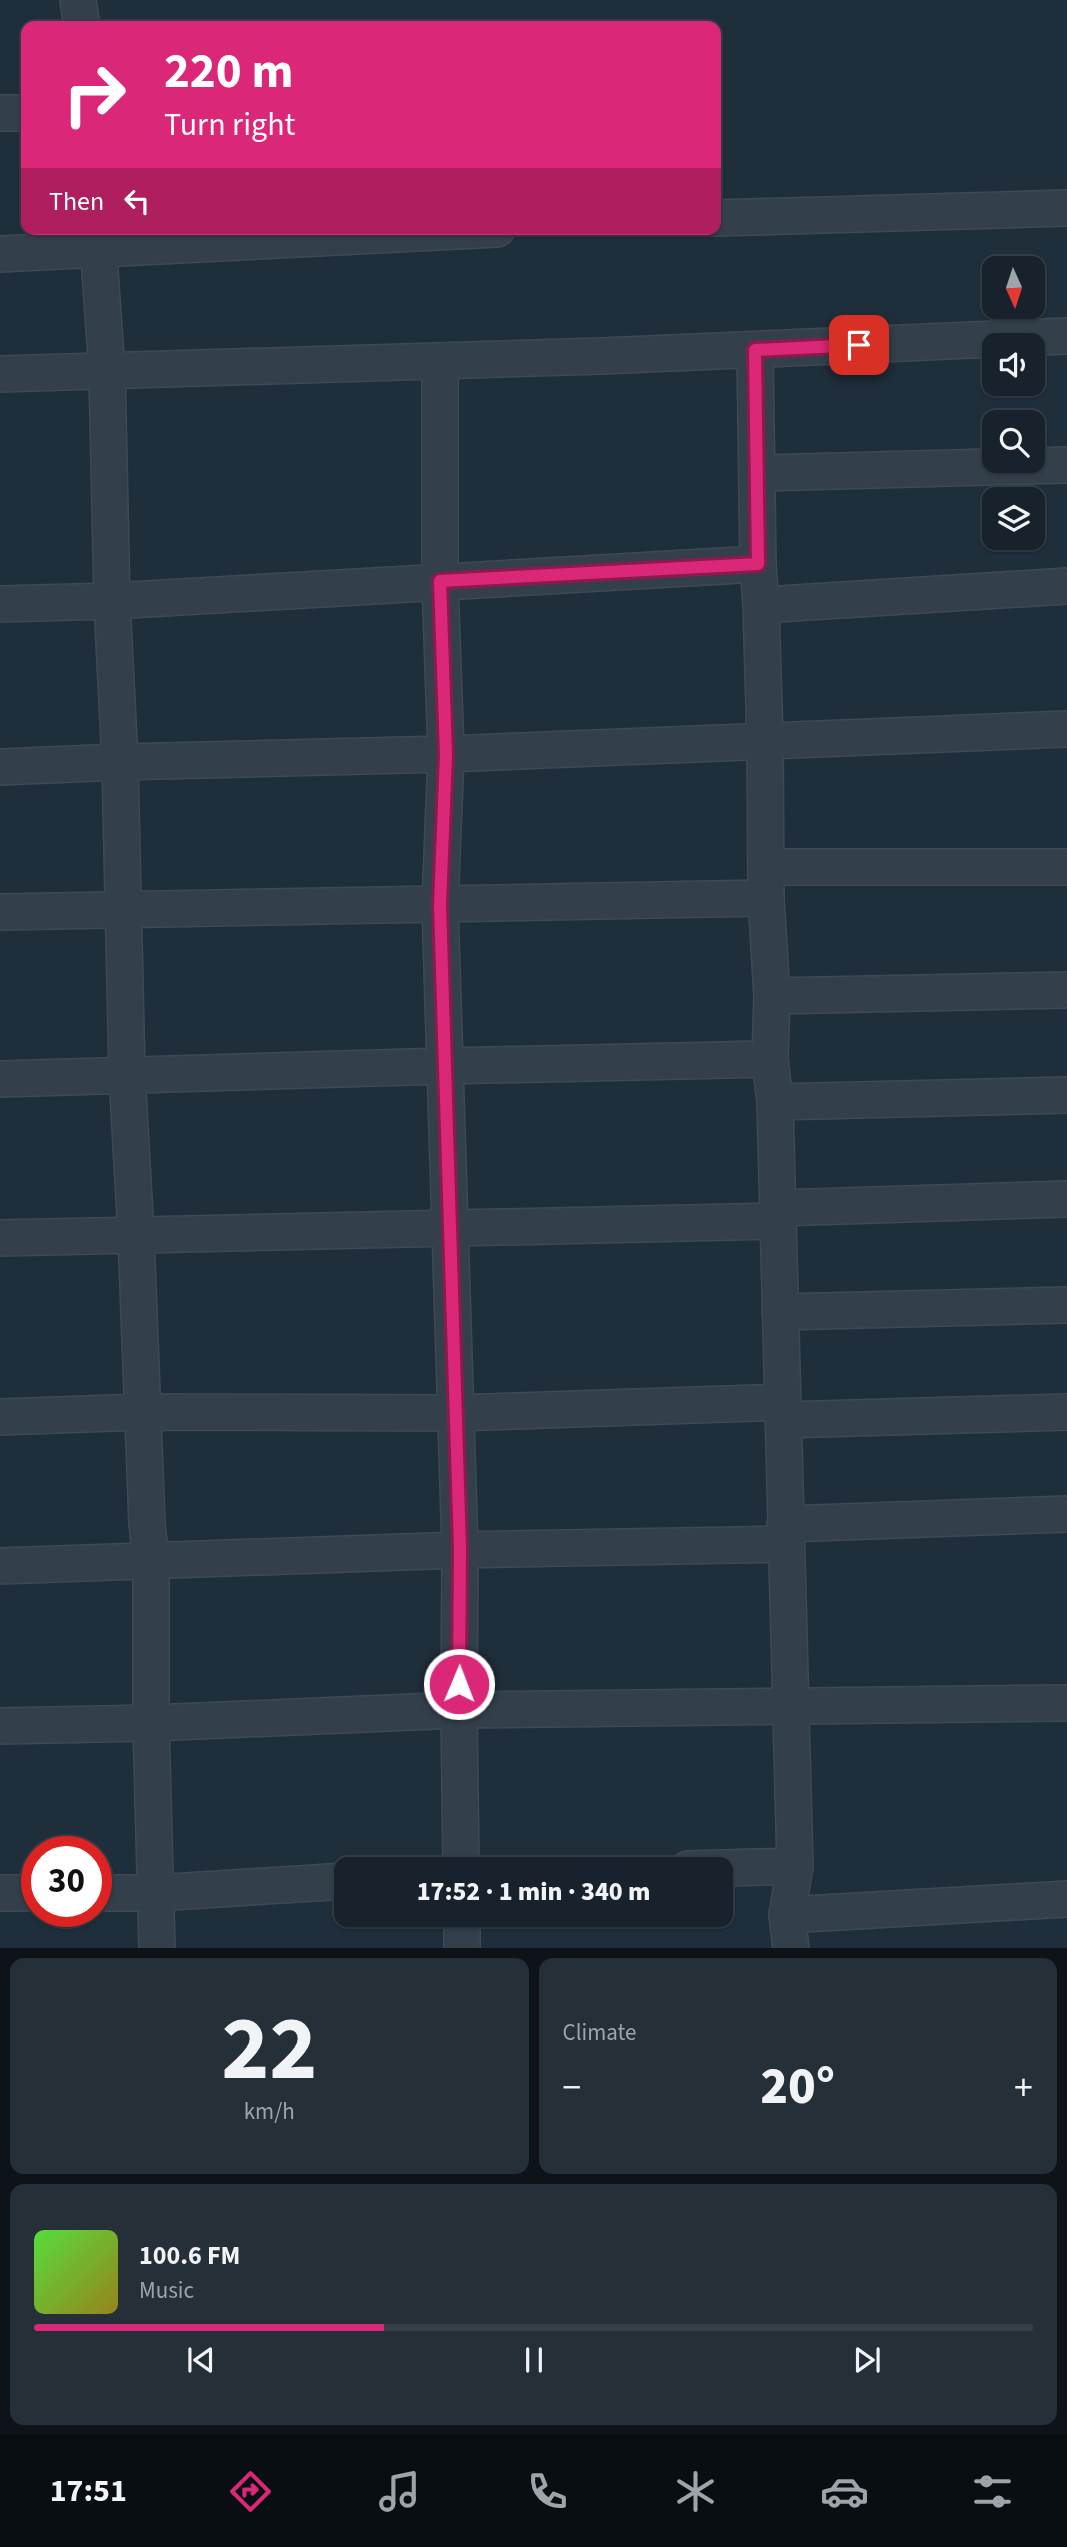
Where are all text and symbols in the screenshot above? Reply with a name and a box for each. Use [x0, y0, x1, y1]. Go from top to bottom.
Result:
text: 220 m [164, 37, 293, 107]
icon: right [49, 49, 140, 140]
text: Turn right [164, 102, 295, 148]
icon: left [118, 182, 156, 220]
text: Then [49, 183, 104, 220]
north arrow [982, 256, 1045, 318]
map controls [982, 256, 1045, 550]
pin [829, 315, 889, 375]
icon: arrive [840, 326, 878, 364]
button: sound [982, 333, 1045, 396]
button: search [982, 410, 1045, 473]
button: layers [982, 487, 1045, 550]
position arrow [422, 1647, 496, 1721]
speed limit sign: 30 [21, 1836, 112, 1927]
text: 17:52 · 1 min · 340 m [417, 1873, 650, 1910]
text: 22 [221, 1985, 317, 2114]
text: Climate [563, 2016, 636, 2049]
text: 20° [760, 2050, 835, 2124]
text: − [563, 2061, 581, 2115]
text: + [1014, 2061, 1033, 2115]
text: km/h [244, 2095, 295, 2128]
text: 100.6 FM [139, 2237, 240, 2274]
text: Music [139, 2274, 194, 2307]
icon: previous [182, 2341, 220, 2379]
icon: pause [515, 2341, 553, 2379]
icon: next [848, 2341, 886, 2379]
icon: directions [226, 2467, 275, 2516]
icon: music [375, 2467, 424, 2516]
icon: phone [523, 2467, 572, 2516]
icon: climate [671, 2467, 720, 2516]
icon: car [820, 2467, 869, 2516]
icon: filters [968, 2467, 1017, 2516]
text: 17:51 [50, 2468, 127, 2514]

